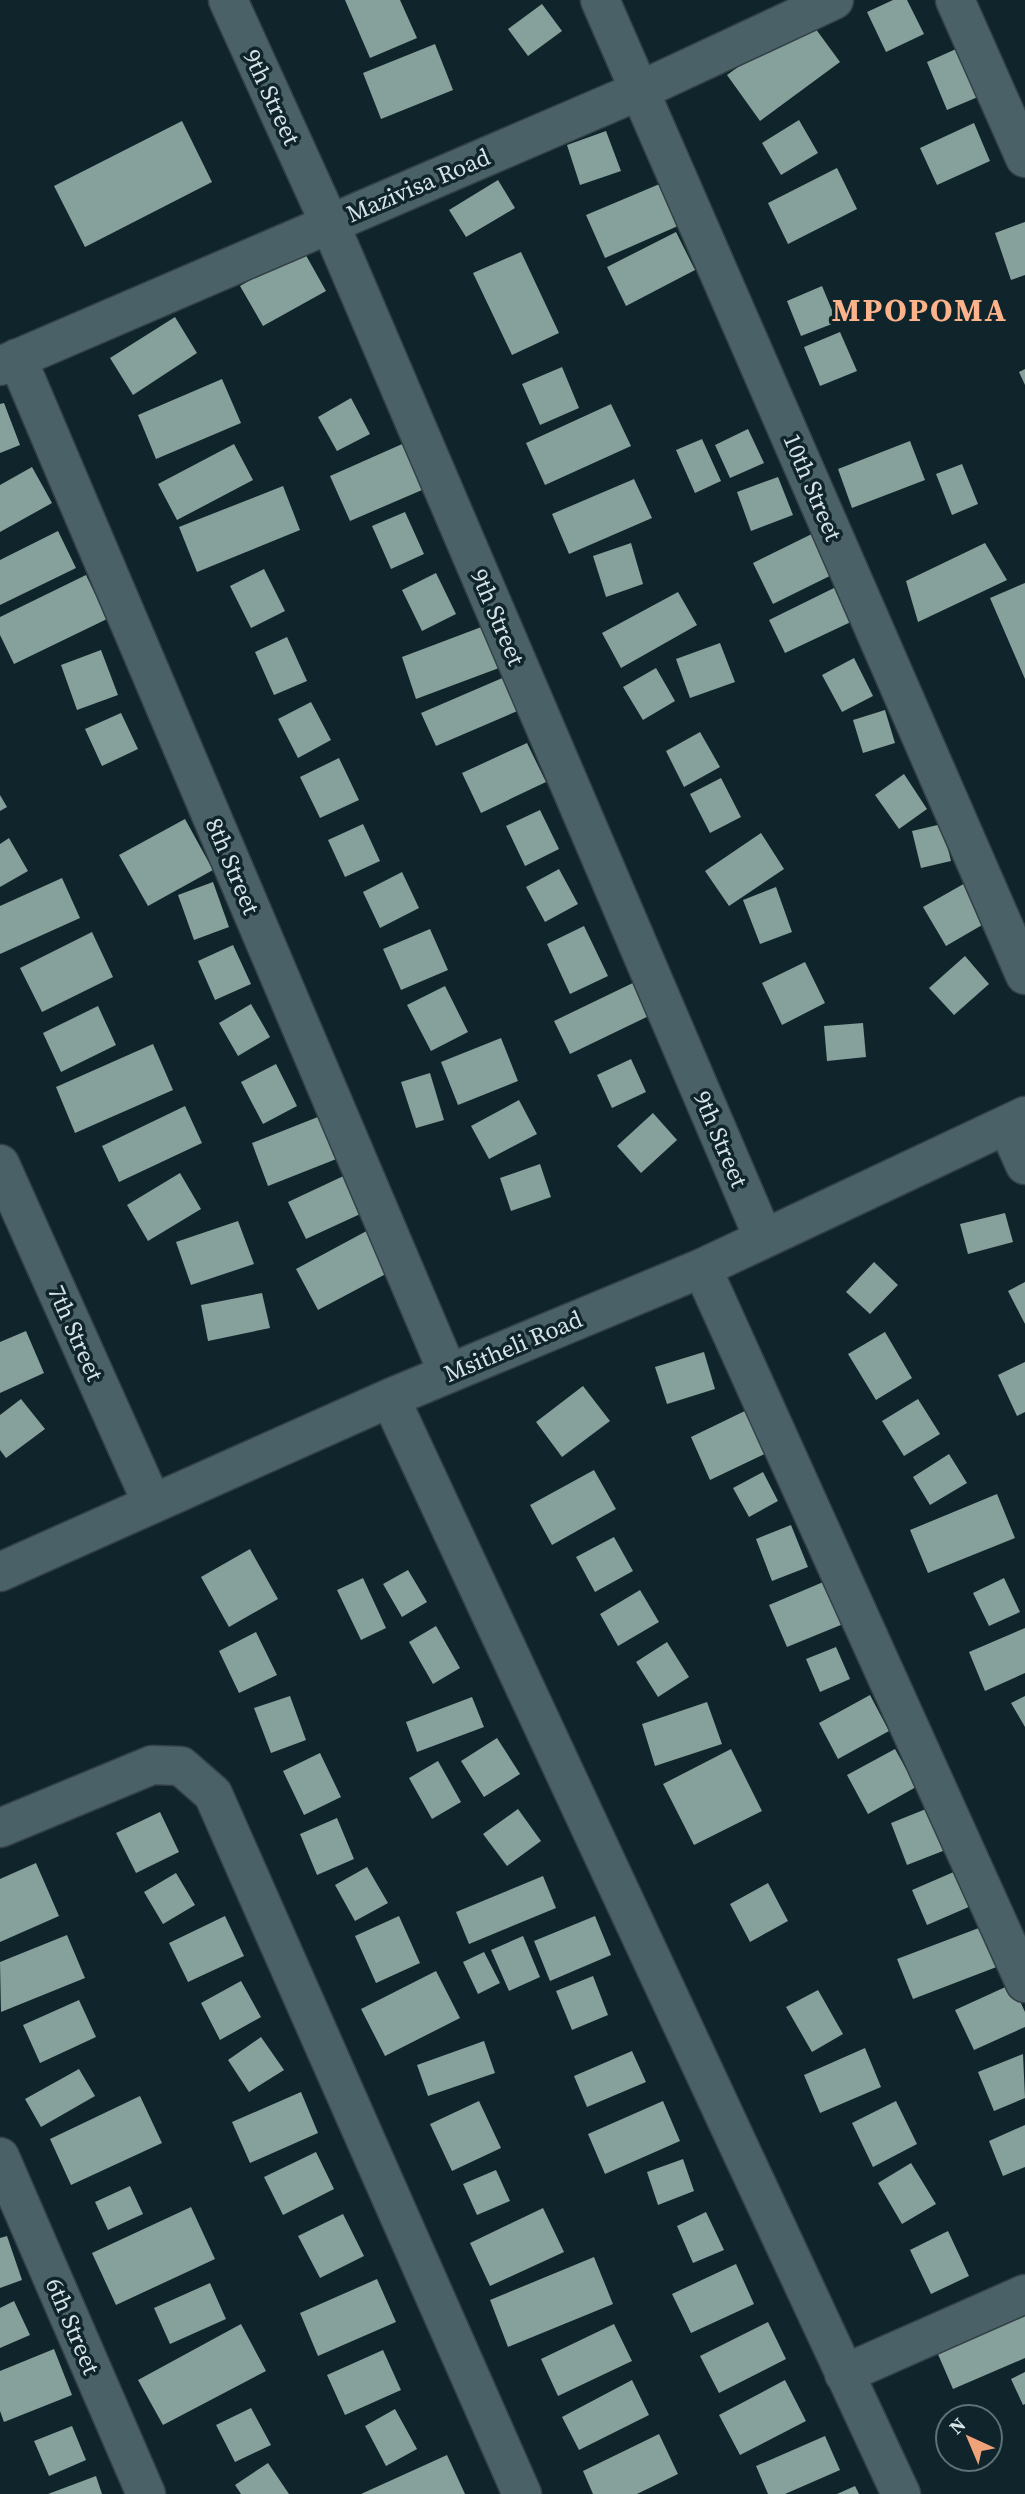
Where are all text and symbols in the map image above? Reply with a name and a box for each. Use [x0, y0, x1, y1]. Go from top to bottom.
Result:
street label: 9th Street [236, 44, 309, 150]
street label: Mazivisa Road [341, 140, 495, 230]
district label: MPOPOMA [832, 288, 1008, 332]
street label: 10th Street [776, 428, 851, 546]
street label: 9th Street [463, 564, 533, 671]
street label: 8th Street [198, 813, 268, 920]
street label: 9th Street [686, 1086, 756, 1193]
street label: 7th Street [40, 1280, 112, 1386]
street label: Msitheli Road [439, 1302, 588, 1390]
street label: 6th Street [38, 2273, 108, 2380]
north arrow [934, 2403, 1004, 2473]
text: N [943, 2412, 971, 2440]

